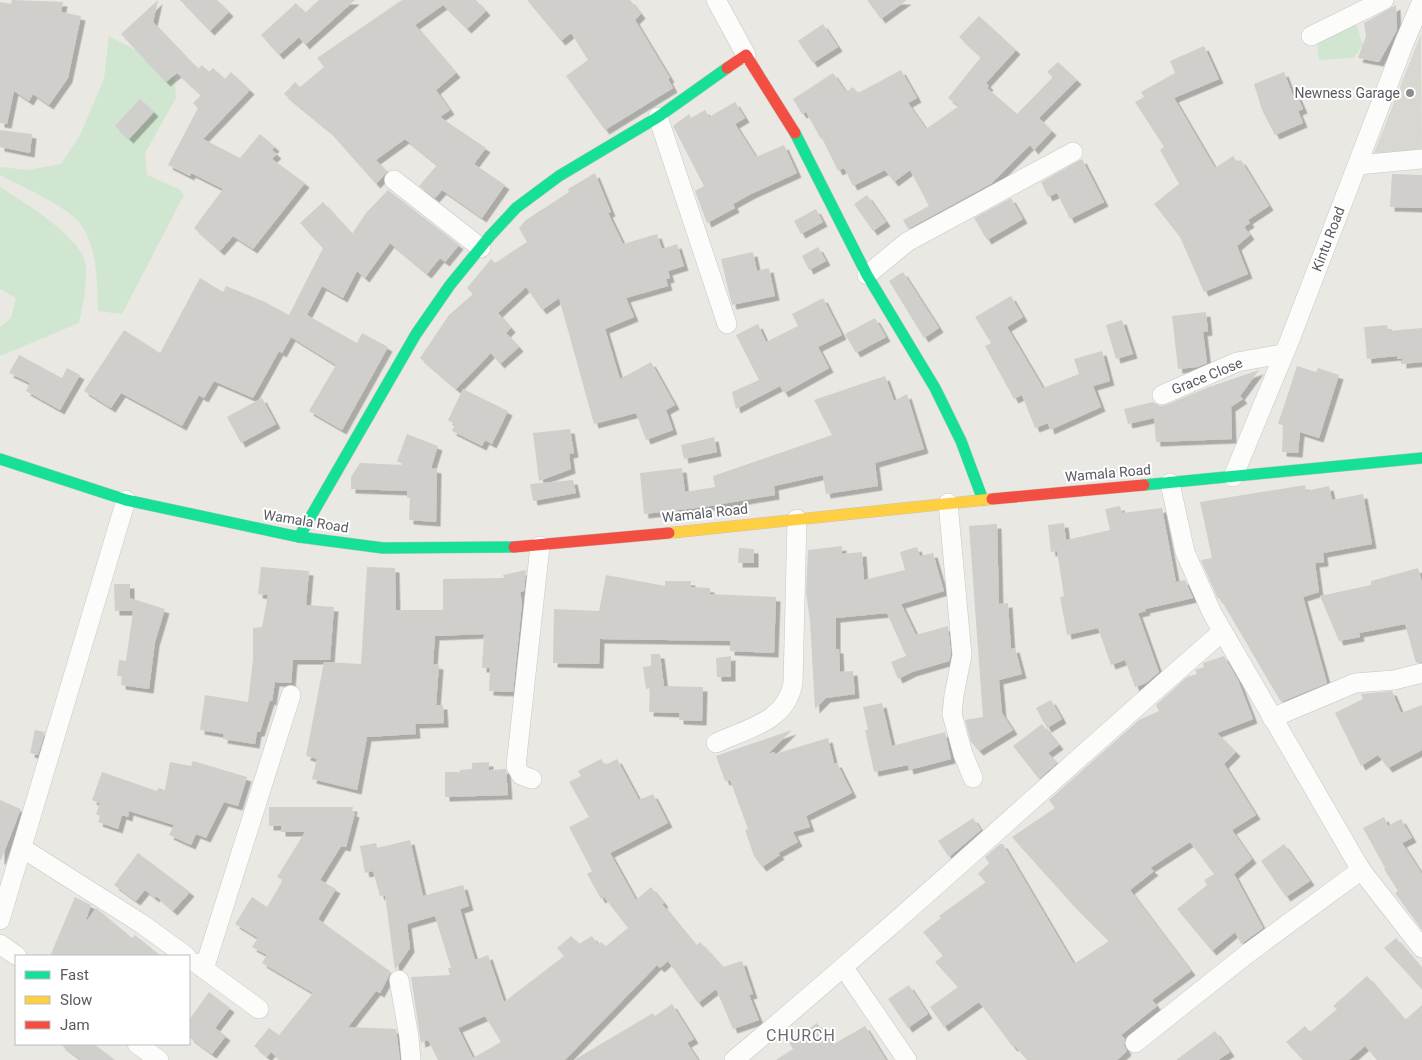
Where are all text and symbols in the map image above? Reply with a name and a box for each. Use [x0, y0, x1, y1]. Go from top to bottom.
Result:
place label: Newness Garage [1294, 85, 1400, 101]
marker: Newness Garage [1404, 87, 1416, 99]
street label: Kintu Road [1308, 204, 1348, 274]
street label: Grace Close [1169, 355, 1245, 397]
street label: Wamala Road [1064, 461, 1152, 485]
street label: Wamala Road [661, 501, 749, 525]
street label: Wamala Road [262, 506, 350, 536]
legend [15, 955, 190, 1045]
text: Fast [60, 966, 89, 984]
text: Slow [60, 991, 92, 1009]
text: Jam [60, 1016, 90, 1034]
district label: CHURCH [766, 1026, 836, 1045]

